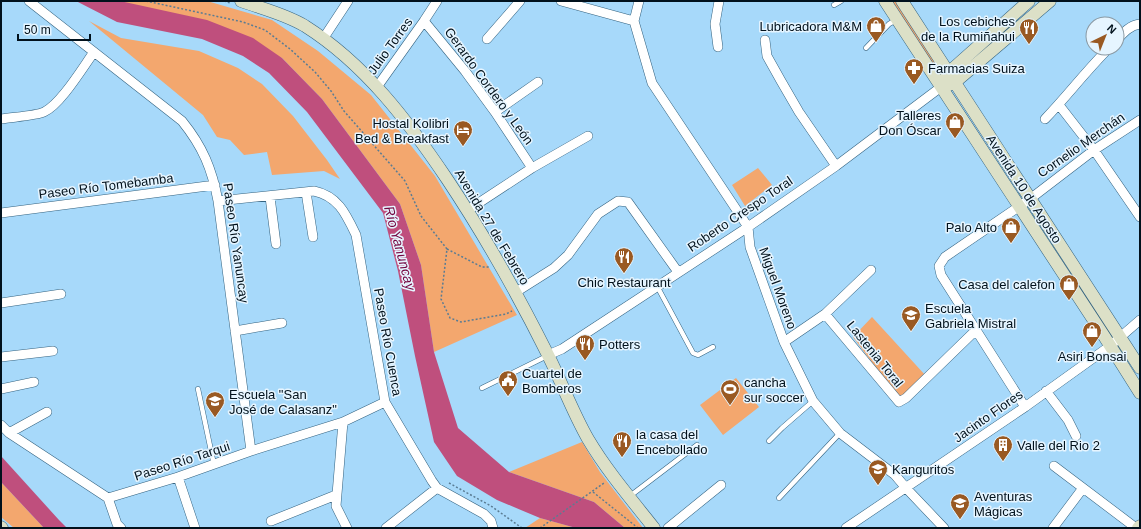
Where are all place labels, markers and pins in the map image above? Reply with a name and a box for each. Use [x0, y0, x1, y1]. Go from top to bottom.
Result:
place label: Los cebiches de la Rumiñahui [921, 14, 1015, 44]
shop icon: Lubricadora M&M [865, 15, 887, 43]
restaurant icon: Los cebiches de la Rumiñahui [1018, 17, 1040, 45]
place label: Lubricadora M&M [759, 19, 862, 34]
pharmacy icon: Farmacias Suiza [903, 57, 925, 85]
place label: Farmacias Suiza [928, 61, 1026, 76]
place label: Talleres Don Óscar [879, 108, 942, 138]
shop icon: Talleres Don Óscar [944, 111, 966, 139]
place label: Hostal Kolibri Bed & Breakfast [355, 116, 449, 146]
hotel icon: Hostal Kolibri Bed & Breakfast [452, 119, 474, 147]
shop icon: Palo Alto [1000, 216, 1022, 244]
place label: Palo Alto [946, 220, 997, 235]
restaurant icon: Chic Restaurant [613, 246, 635, 274]
shop icon: Casa del calefon [1058, 273, 1080, 301]
place label: Chic Restaurant [577, 275, 671, 290]
place label: Casa del calefon [958, 277, 1055, 292]
place label: Escuela Gabriela Mistral [925, 301, 1016, 331]
school or university icon: Escuela Gabriela Mistral [900, 304, 922, 332]
shop icon: Asiri Bonsai [1081, 320, 1103, 348]
restaurant icon: Potters [574, 333, 596, 361]
place label: Potters [599, 337, 641, 352]
place label: Asiri Bonsai [1058, 349, 1126, 364]
place label: Cuartel de Bomberos [522, 366, 582, 396]
public building icon: Cuartel de Bomberos [497, 369, 519, 397]
place label: cancha sur soccer [744, 375, 805, 405]
sports icon: cancha sur soccer [719, 378, 741, 406]
place label: Escuela "San José de Calasanz" [229, 387, 337, 417]
school or university icon: Escuela "San José de Calasanz" [204, 390, 226, 418]
place label: la casa del Encebollado [636, 427, 708, 457]
restaurant icon: la casa del Encebollado [611, 430, 633, 458]
building icon: Valle del Rio 2 [992, 434, 1014, 462]
place label: Valle del Rio 2 [1017, 438, 1100, 453]
school or university icon: Kanguritos [867, 458, 889, 486]
place label: Kanguritos [892, 462, 955, 477]
place label: Aventuras Mágicas [974, 489, 1033, 519]
school or university icon: Aventuras Mágicas [949, 492, 971, 520]

